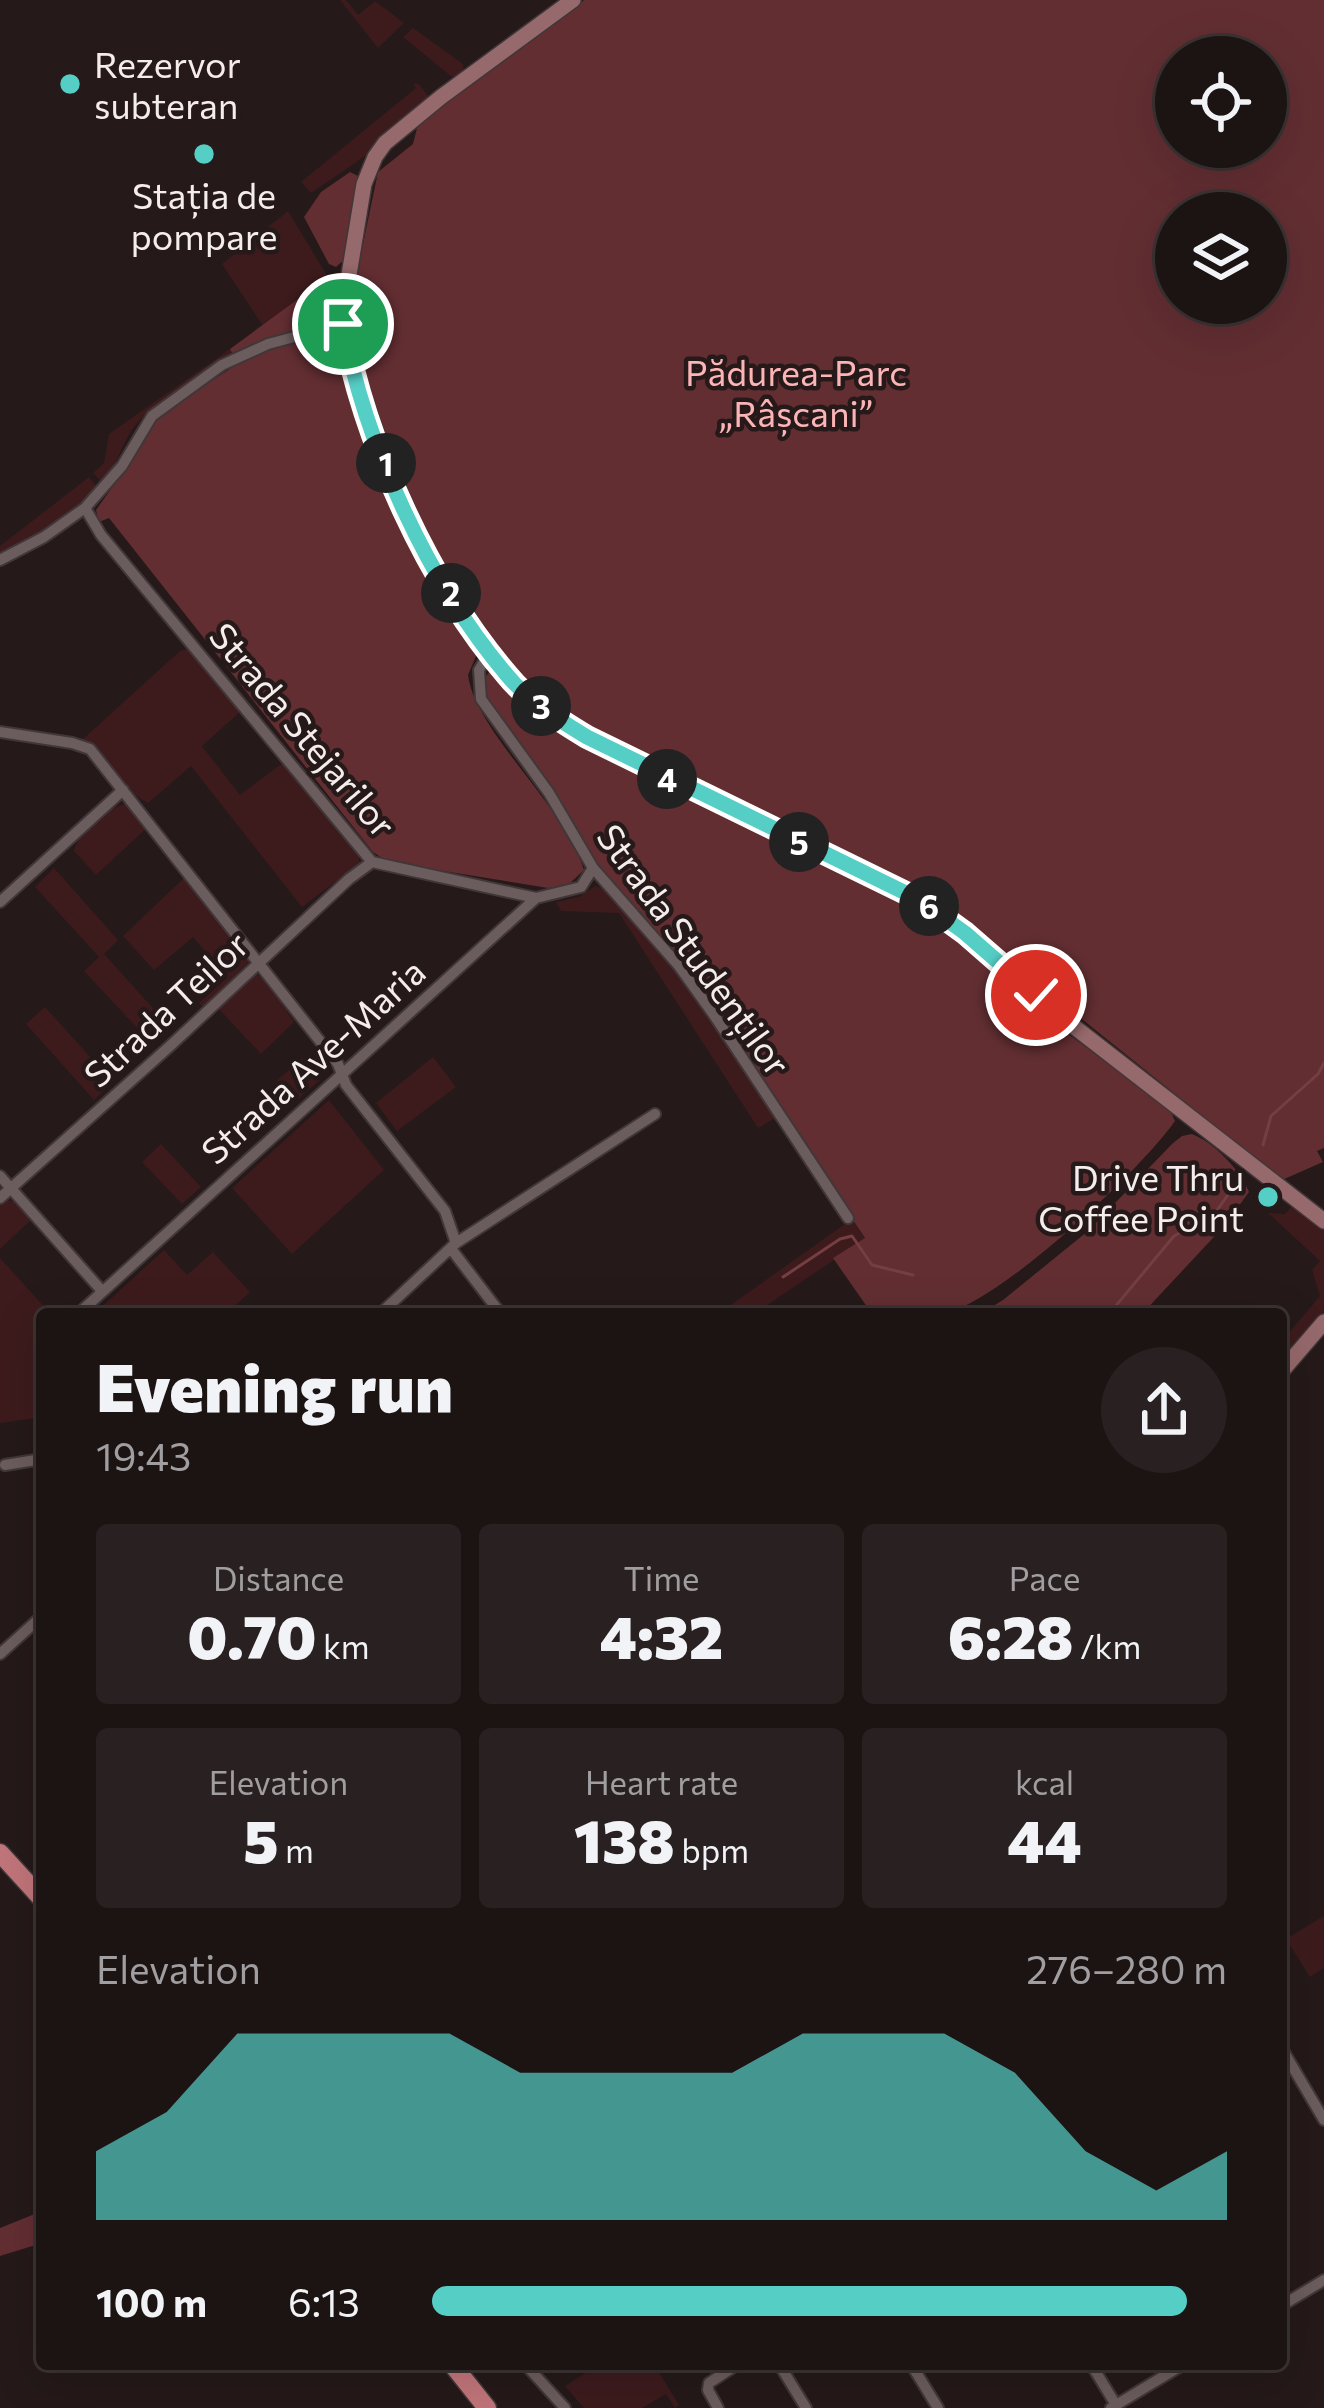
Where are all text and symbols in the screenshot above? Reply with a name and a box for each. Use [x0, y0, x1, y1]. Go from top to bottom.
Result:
map controls [1155, 36, 1287, 324]
button: locate [1155, 36, 1287, 168]
place label: Rezervor subteran [94, 41, 241, 126]
marker: Rezervor subteran [57, 71, 83, 97]
marker: Stația de pompare [191, 141, 217, 167]
place label: Stația de pompare [130, 172, 278, 257]
button: layers [1155, 192, 1287, 324]
pin [292, 273, 394, 375]
icon: arrive [310, 291, 376, 357]
park label: Pădurea-Parc „Râșcani” [685, 349, 907, 437]
pin: 1 [356, 433, 416, 493]
text: 1 [379, 442, 393, 483]
pin: 2 [421, 563, 481, 623]
text: 2 [442, 572, 460, 613]
street label: Strada Stejarilor [202, 613, 406, 845]
pin: 3 [511, 676, 571, 736]
text: 3 [531, 685, 551, 726]
pin: 4 [637, 749, 697, 809]
text: 4 [657, 758, 677, 799]
pin: 5 [769, 812, 829, 872]
street label: Strada Studenților [587, 815, 801, 1085]
text: 5 [789, 821, 809, 862]
pin: 6 [899, 876, 959, 936]
text: 6 [919, 885, 939, 926]
street label: Strada Teilor [74, 921, 256, 1095]
pin [985, 944, 1087, 1046]
street label: Strada Ave-Maria [191, 948, 433, 1172]
icon: check [1003, 962, 1069, 1028]
place label: Drive Thru Coffee Point [1038, 1154, 1244, 1239]
marker: Drive Thru Coffee Point [1255, 1184, 1281, 1210]
text: Evening run [96, 1345, 453, 1426]
button: share [1101, 1347, 1227, 1473]
text: 19:43 [96, 1431, 191, 1479]
text: Distance [213, 1557, 344, 1598]
text: Time [624, 1557, 699, 1598]
text: Pace [1009, 1557, 1080, 1598]
text: 0.70 [187, 1598, 317, 1671]
text: 4:32 [600, 1598, 723, 1671]
text: 6:28 [948, 1598, 1074, 1671]
text: km [317, 1625, 370, 1666]
text: /km [1074, 1625, 1141, 1666]
text: Elevation [209, 1761, 348, 1802]
text: Heart rate [585, 1761, 738, 1802]
text: kcal [1015, 1761, 1074, 1802]
text: 5 [243, 1802, 279, 1875]
text: 138 [574, 1802, 675, 1875]
text: 44 [1007, 1802, 1082, 1875]
text: m [279, 1829, 314, 1870]
text: bpm [675, 1829, 749, 1870]
text: Elevation [96, 1944, 261, 1992]
text: 276–280 m [1026, 1944, 1227, 1992]
text: 100 m [96, 2277, 207, 2325]
text: 6:13 [288, 2277, 360, 2325]

